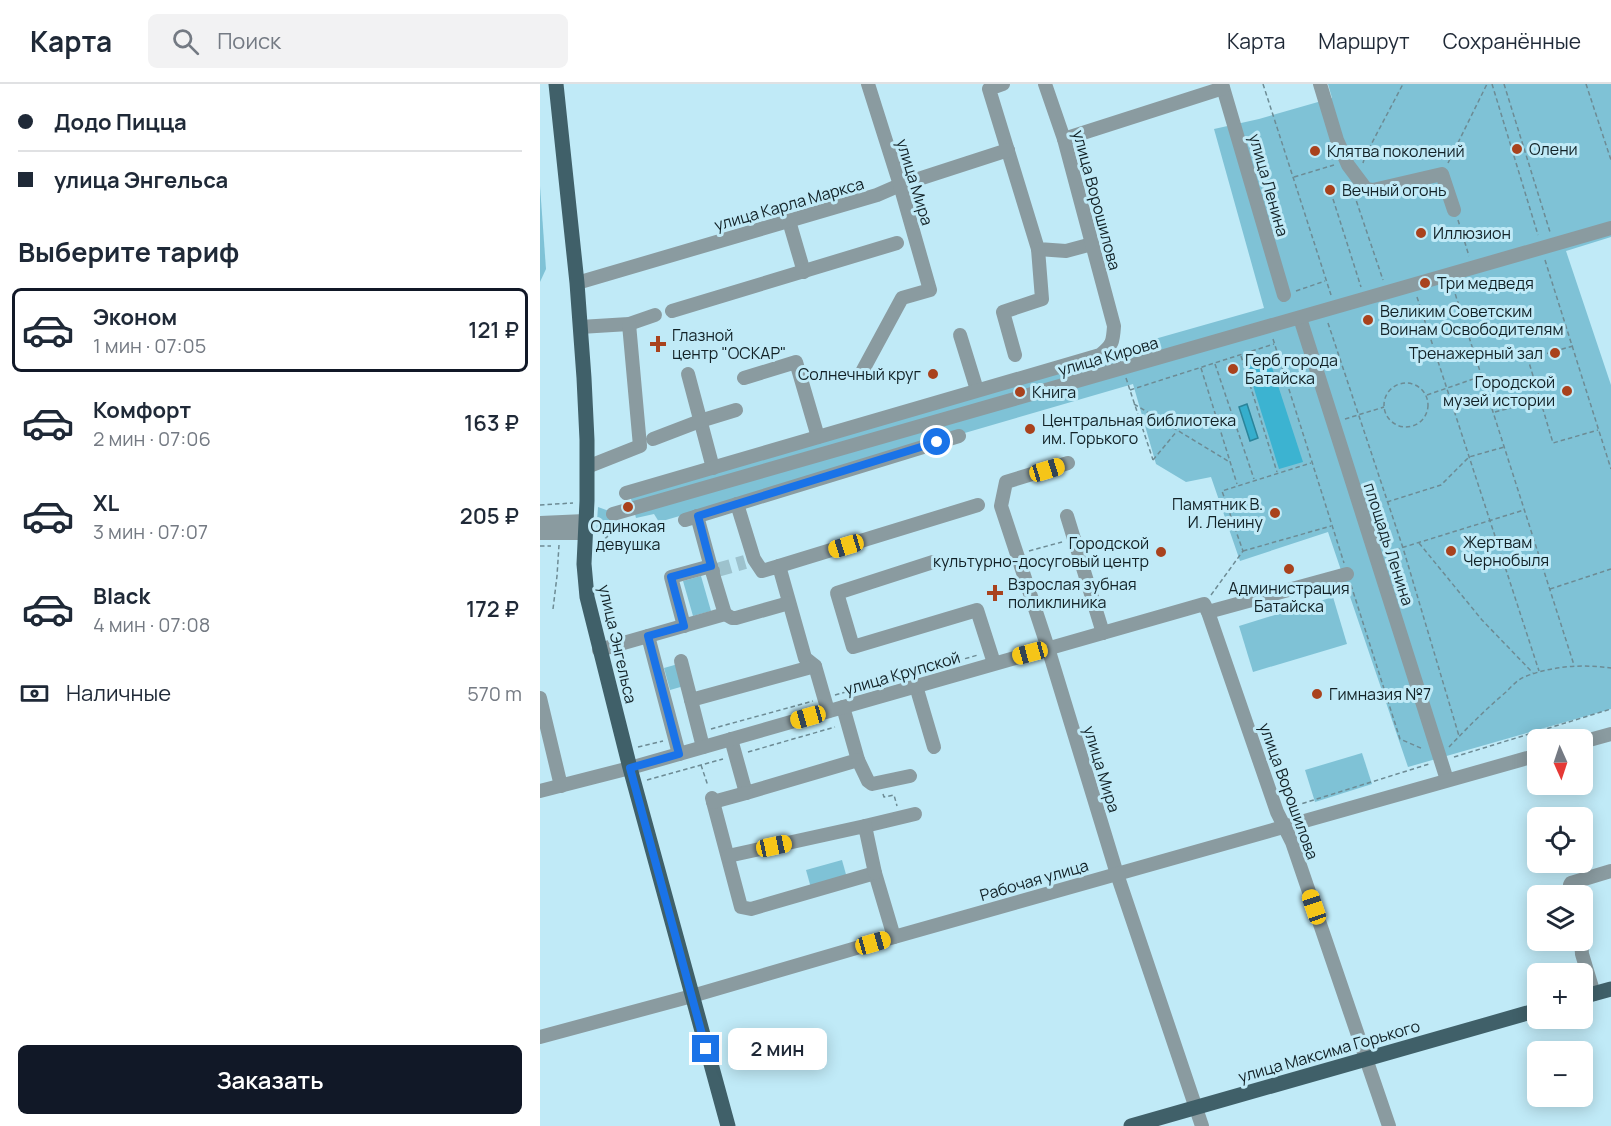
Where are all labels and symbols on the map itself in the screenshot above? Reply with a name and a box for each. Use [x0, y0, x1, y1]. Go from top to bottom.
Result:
street label: улица Ворошилова [1068, 128, 1126, 272]
street label: улица Ленина [1244, 131, 1294, 239]
street label: улица Мира [891, 136, 939, 228]
place label: Олени [1529, 138, 1578, 160]
place label: Клятва поколений [1327, 140, 1465, 162]
marker: Олени [1510, 142, 1524, 156]
marker: Клятва поколений [1308, 144, 1322, 158]
street label: улица Карла Маркса [712, 172, 866, 236]
place label: Вечный огонь [1342, 179, 1447, 201]
marker: Вечный огонь [1323, 183, 1337, 197]
place label: Иллюзион [1433, 222, 1511, 244]
marker: Иллюзион [1414, 226, 1428, 240]
place label: Три медведя [1437, 272, 1534, 294]
marker: Три медведя [1418, 276, 1432, 290]
place label: Великим Советским Воинам Освободителям [1380, 300, 1564, 340]
marker: Великим Советским Воинам Освободителям [1361, 313, 1375, 327]
place label: Глазной центр "ОСКАР" [672, 324, 786, 364]
street label: улица Кирова [1055, 331, 1161, 381]
marker: Глазной центр "ОСКАР" [649, 335, 667, 353]
place label: Тренажерный зал [1409, 342, 1543, 364]
marker: Тренажерный зал [1548, 346, 1562, 360]
place label: Герб города Батайска [1245, 349, 1338, 389]
marker: Герб города Батайска [1226, 362, 1240, 376]
place label: Солнечный круг [798, 363, 922, 385]
marker: Солнечный круг [926, 367, 940, 381]
place label: Городской музей истории [1443, 371, 1555, 411]
place label: Книга [1032, 381, 1076, 403]
marker: Городской музей истории [1560, 384, 1574, 398]
marker: Книга [1013, 385, 1027, 399]
place label: Центральная библиотека им. Горького [1042, 409, 1236, 449]
marker: Центральная библиотека им. Горького [1023, 422, 1037, 436]
route start [923, 428, 950, 455]
car [1027, 456, 1067, 484]
street label: площадь Ленина [1359, 480, 1419, 608]
place label: Памятник В. И. Ленину [1172, 493, 1264, 533]
marker: Одинокая девушка [621, 500, 635, 514]
marker: Памятник В. И. Ленину [1268, 506, 1282, 520]
place label: Одинокая девушка [591, 515, 665, 555]
place label: Жертвам Чернобыля [1463, 531, 1549, 571]
car [826, 532, 866, 560]
place label: Городской культурно-досуговый центр [933, 532, 1149, 572]
marker: Жертвам Чернобыля [1444, 544, 1458, 558]
marker: Городской культурно-досуговый центр [1154, 545, 1168, 559]
marker: Администрация Батайска [1282, 562, 1296, 576]
place label: Взрослая зубная поликлиника [1008, 573, 1137, 613]
place label: Администрация Батайска [1228, 577, 1350, 617]
street label: улица Энгельса [594, 582, 642, 706]
marker: Взрослая зубная поликлиника [986, 584, 1004, 602]
car [1010, 640, 1050, 666]
street label: улица Крупской [841, 646, 963, 700]
place label: Гимназия №7 [1329, 683, 1431, 705]
marker: Гимназия №7 [1310, 687, 1324, 701]
car [788, 703, 828, 731]
street label: улица Ворошилова [1254, 720, 1324, 862]
street label: улица Мира [1078, 723, 1126, 815]
north arrow [1527, 729, 1593, 795]
car [755, 833, 793, 859]
street label: Рабочая улица [977, 854, 1091, 906]
car [1300, 887, 1328, 927]
car [853, 929, 893, 957]
street label: улица Максима Горького [1235, 1014, 1423, 1088]
callout: 2 мин [727, 1028, 826, 1070]
route end [692, 1035, 719, 1062]

